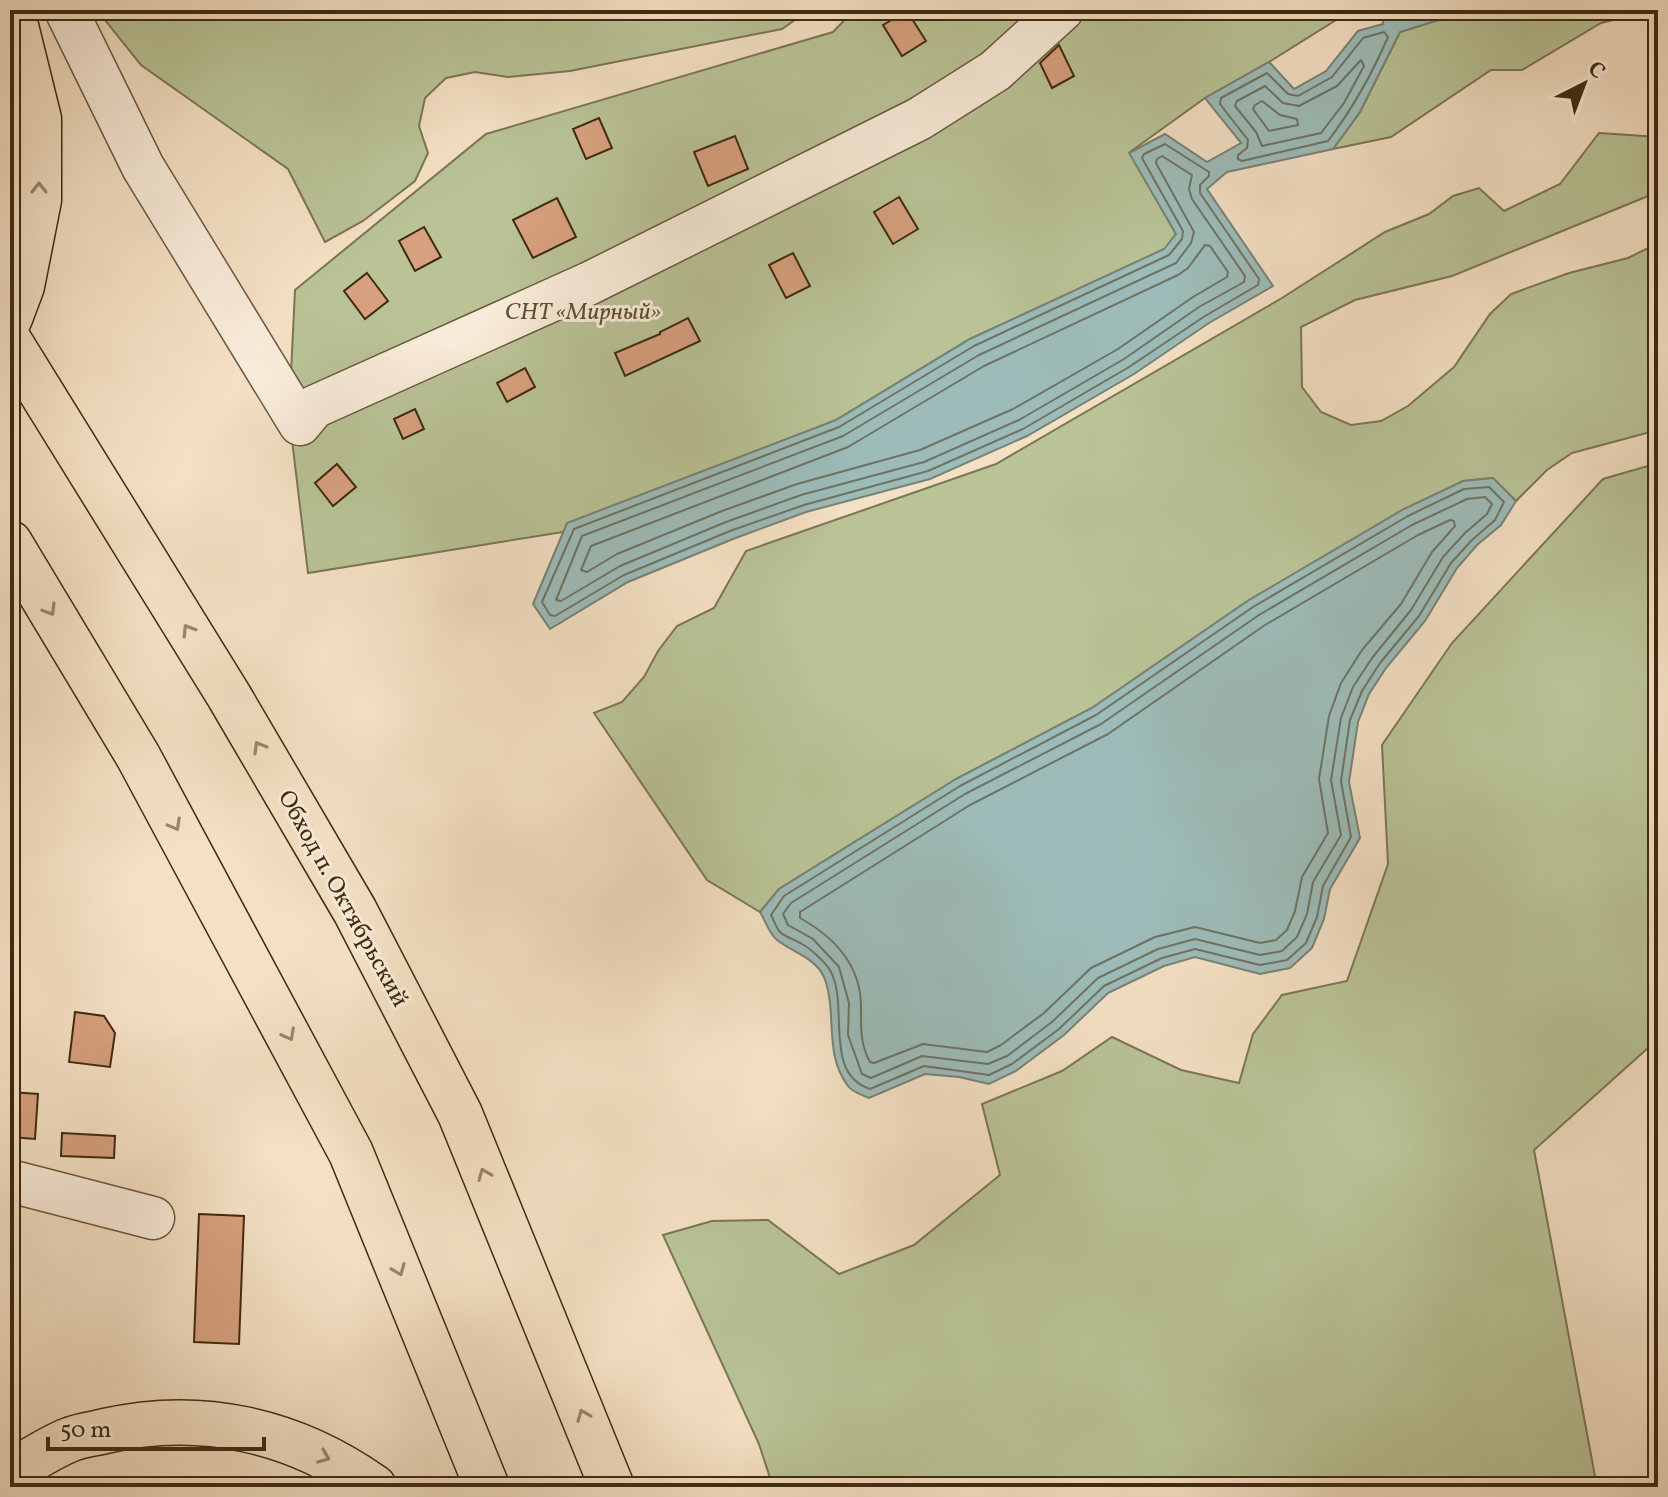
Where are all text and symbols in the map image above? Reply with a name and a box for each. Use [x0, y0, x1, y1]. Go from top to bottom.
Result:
north arrow [1544, 44, 1624, 124]
text: С [1580, 55, 1611, 87]
one-way arrow [30, 181, 48, 194]
park label: СНТ «Мирный» [505, 296, 661, 330]
one-way arrow [40, 601, 56, 616]
one-way arrow [183, 624, 198, 639]
one-way arrow [253, 741, 269, 756]
street label: Обход п. Октябрьский [268, 784, 416, 1014]
one-way arrow [165, 816, 181, 831]
one-way arrow [280, 1027, 295, 1041]
one-way arrow [478, 1168, 494, 1182]
one-way arrow [389, 1262, 406, 1276]
scale bar [48, 1401, 264, 1451]
one-way arrow [576, 1409, 592, 1423]
text: 50 m [60, 1414, 112, 1448]
one-way arrow [316, 1447, 330, 1463]

